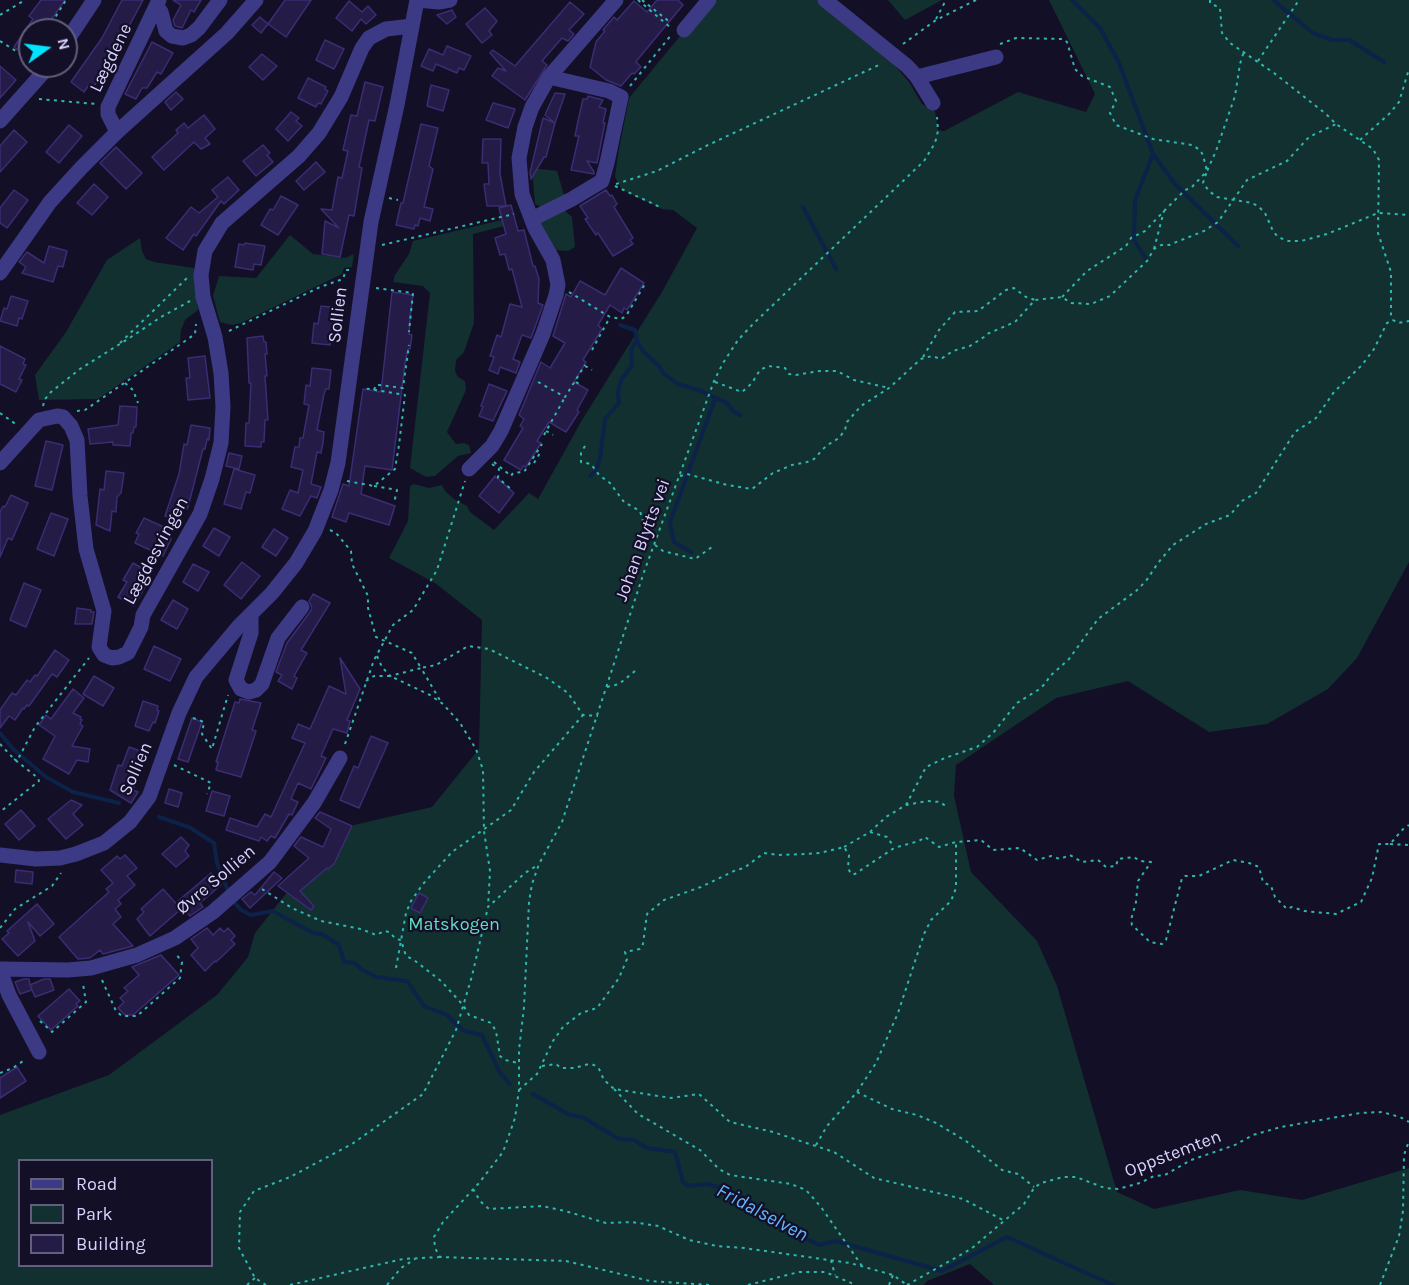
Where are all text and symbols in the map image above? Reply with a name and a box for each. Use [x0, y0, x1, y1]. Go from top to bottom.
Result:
north arrow [18, 18, 78, 78]
street label: Lægdene [85, 20, 137, 96]
text: N [53, 36, 75, 52]
street label: Sollien [324, 286, 352, 344]
street label: Johan Blytts vei [611, 476, 675, 604]
street label: Lægdesvingen [119, 494, 193, 608]
street label: Sollien [115, 739, 157, 799]
street label: Øvre Sollien [172, 841, 260, 919]
park label: Matskogen [408, 914, 500, 936]
street label: Oppstemten [1122, 1126, 1224, 1182]
legend [18, 1159, 213, 1267]
text: Road [76, 1173, 117, 1195]
water label: Fridalselven [712, 1179, 812, 1247]
text: Park [76, 1203, 113, 1225]
text: Building [76, 1233, 146, 1255]

